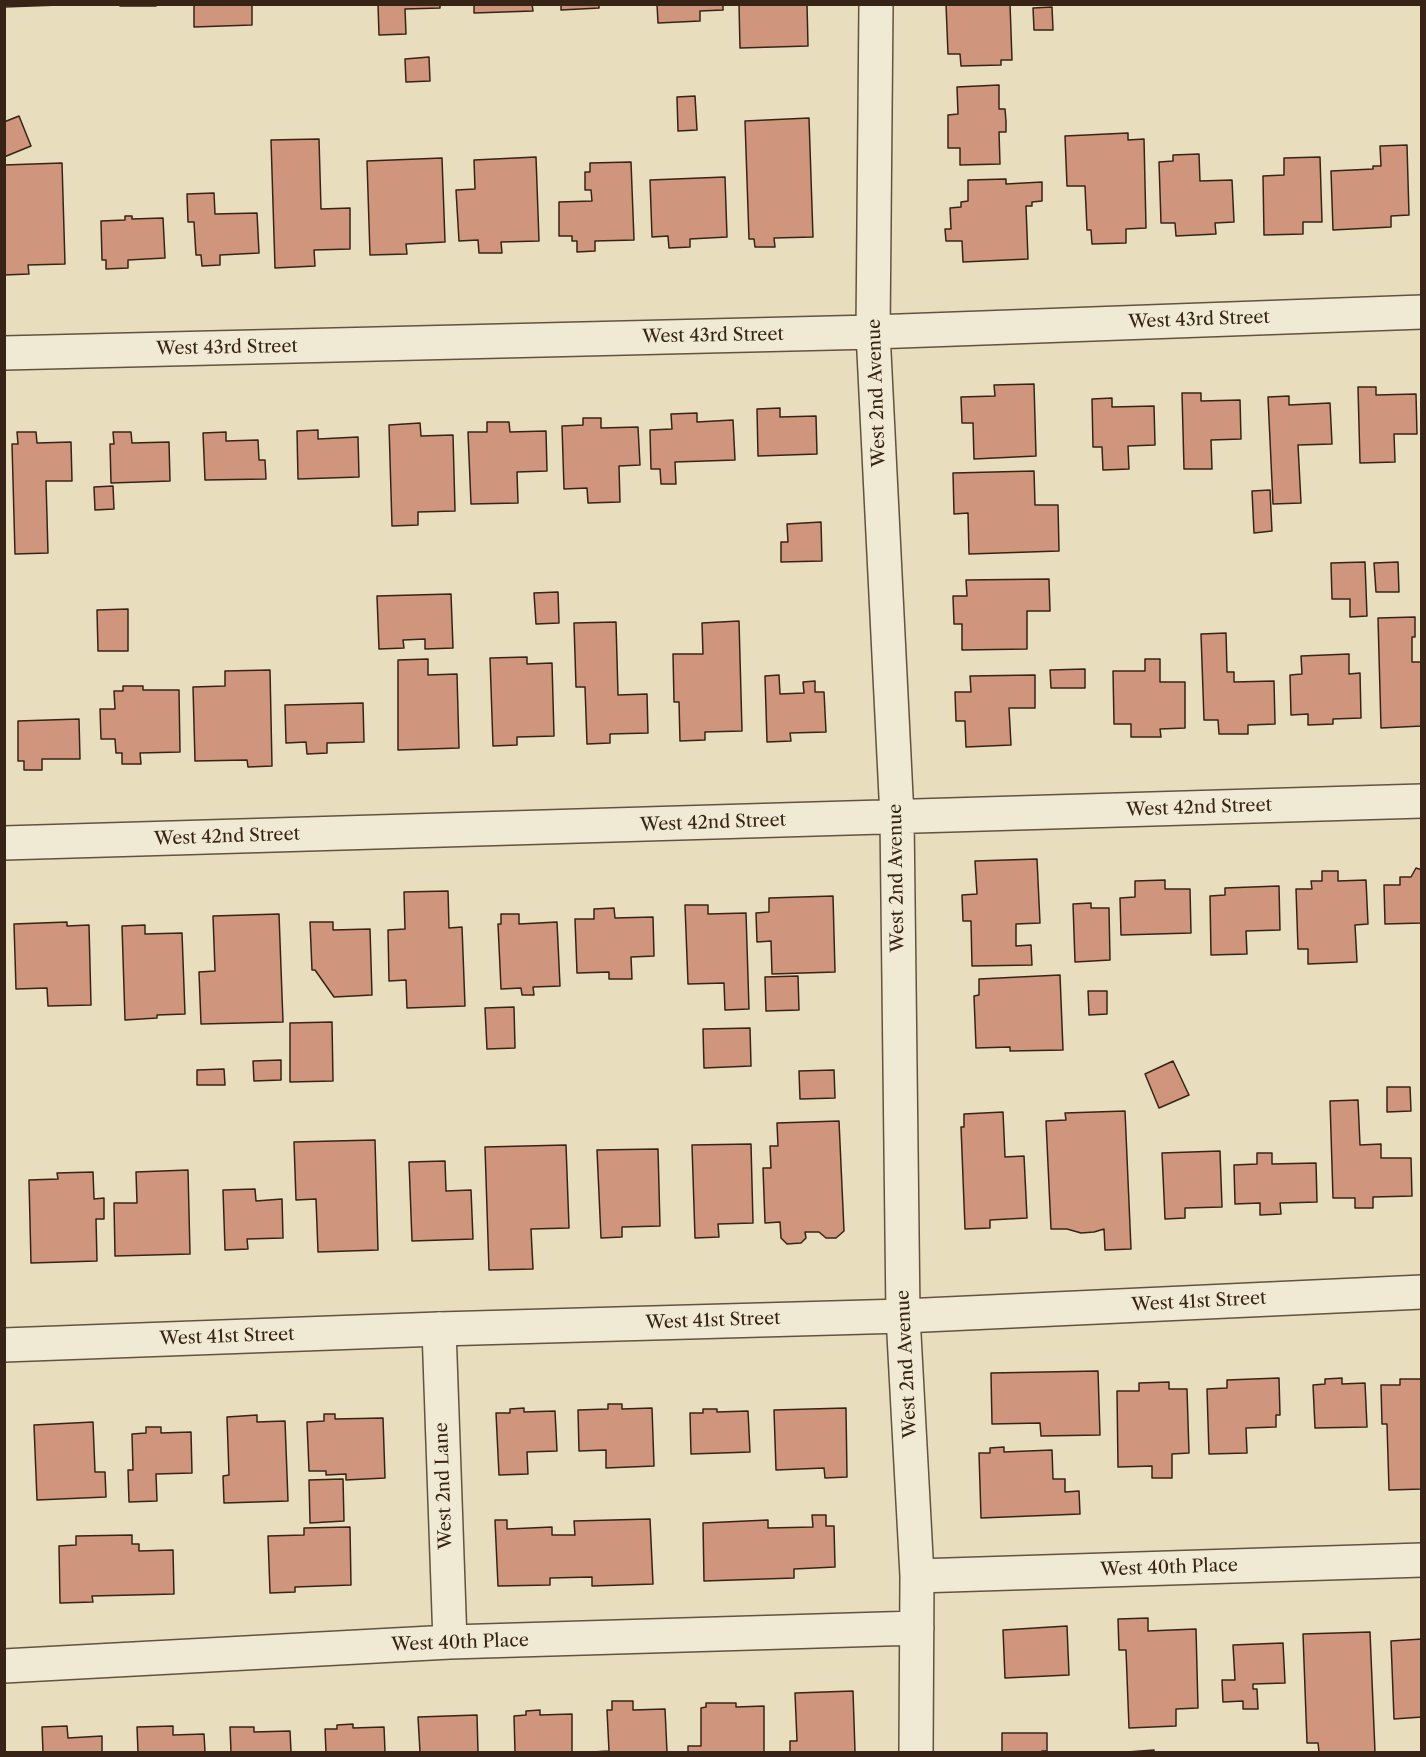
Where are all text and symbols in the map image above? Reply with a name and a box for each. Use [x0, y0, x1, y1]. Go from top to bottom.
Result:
street label: West 43rd Street [1128, 307, 1270, 333]
street label: West 2nd Avenue [864, 318, 890, 468]
street label: West 43rd Street [642, 324, 784, 348]
street label: West 43rd Street [156, 336, 298, 360]
street label: West 42nd Street [1126, 795, 1272, 821]
street label: West 2nd Avenue [885, 804, 909, 952]
street label: West 42nd Street [640, 810, 786, 836]
street label: West 42nd Street [154, 824, 300, 850]
street label: West 41st Street [1131, 1288, 1267, 1316]
street label: West 2nd Avenue [892, 1289, 922, 1439]
street label: West 41st Street [645, 1308, 781, 1334]
street label: West 41st Street [159, 1324, 295, 1350]
street label: West 2nd Lane [431, 1422, 457, 1550]
street label: West 40th Place [1100, 1555, 1238, 1581]
street label: West 40th Place [391, 1630, 529, 1656]

